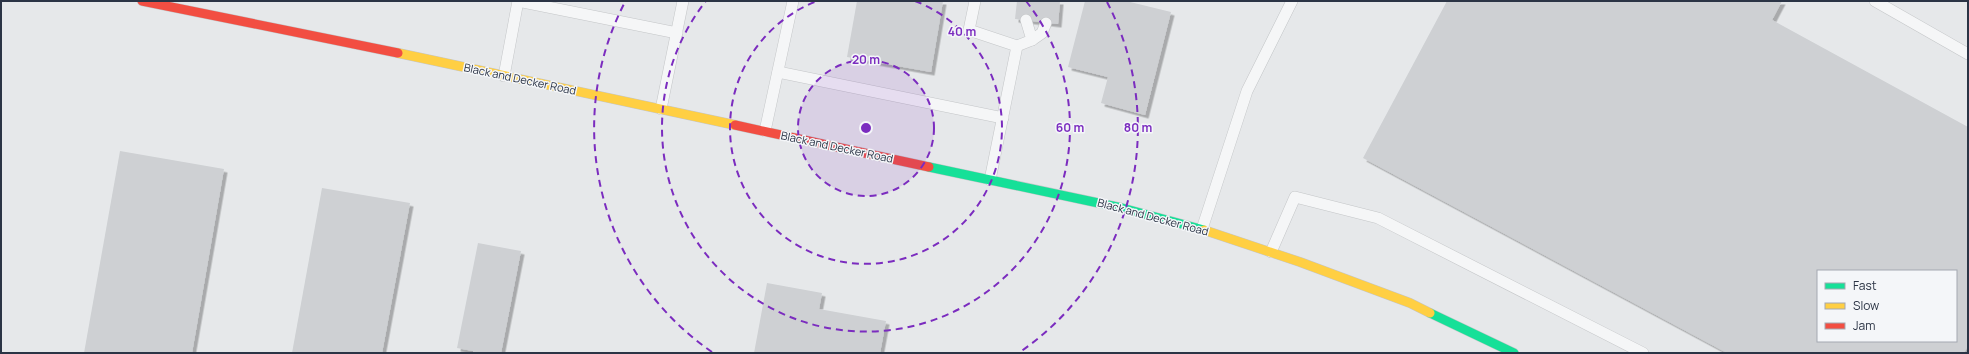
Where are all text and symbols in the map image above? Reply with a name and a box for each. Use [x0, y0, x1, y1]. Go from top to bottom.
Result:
text: 40 m [948, 23, 976, 40]
text: 20 m [852, 51, 880, 68]
street label: Black and Decker Road [463, 59, 578, 98]
text: 60 m [1056, 119, 1084, 136]
text: 80 m [1124, 119, 1152, 136]
centre of rings [859, 121, 873, 135]
street label: Black and Decker Road [780, 127, 895, 166]
street label: Black and Decker Road [1096, 194, 1210, 239]
legend [1817, 270, 1957, 342]
text: Fast [1853, 277, 1877, 294]
text: Slow [1853, 297, 1879, 314]
text: Jam [1853, 317, 1875, 334]

